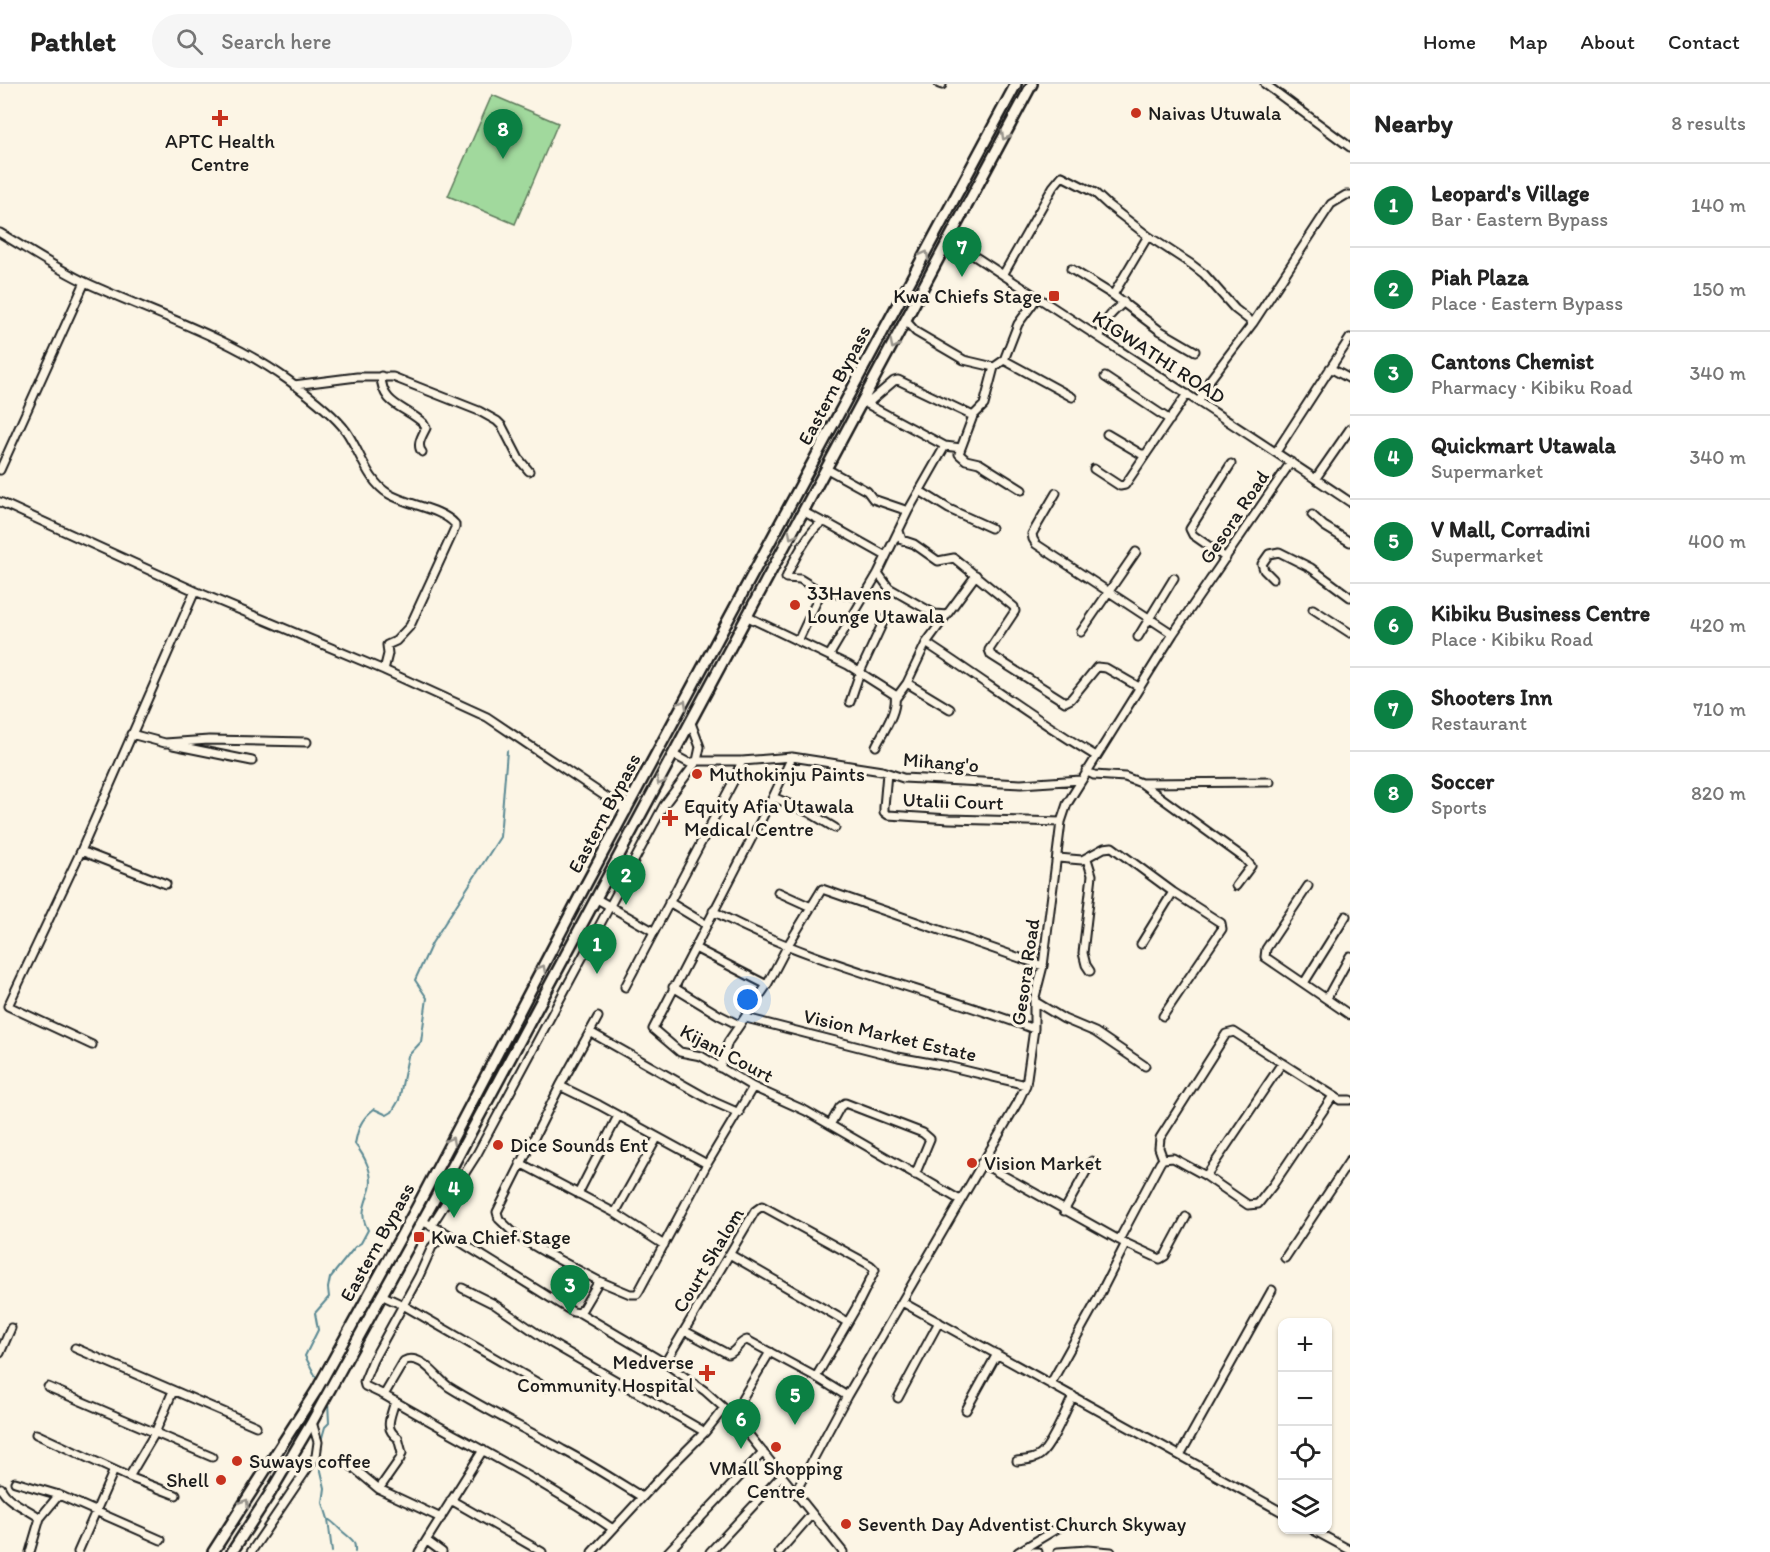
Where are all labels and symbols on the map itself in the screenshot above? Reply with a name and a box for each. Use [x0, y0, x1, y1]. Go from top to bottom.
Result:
place label: Naivas Utuwala [1148, 101, 1282, 125]
marker: Naivas Utuwala [1129, 106, 1143, 120]
marker: APTC Health Centre [211, 109, 229, 127]
pin: 8 [484, 110, 522, 159]
place label: APTC Health Centre [165, 129, 275, 176]
one-way arrow [1001, 130, 1013, 141]
pin: 7 [942, 228, 982, 277]
one-way arrow [918, 251, 929, 261]
place label: Kwa Chiefs Stage [893, 284, 1042, 308]
marker: Kwa Chiefs Stage [1047, 289, 1061, 303]
street label: KIGWATHI ROAD [1088, 305, 1230, 409]
street label: Eastern Bypass [792, 321, 876, 449]
one-way arrow [889, 339, 901, 350]
street label: Gesora Road [1194, 466, 1274, 568]
one-way arrow [788, 529, 799, 540]
place label: 33Havens Lounge Utawala [807, 581, 945, 628]
marker: 33Havens Lounge Utawala [788, 598, 802, 612]
one-way arrow [676, 700, 687, 711]
street label: Mihang'o [902, 747, 980, 777]
street label: Eastern Bypass [562, 749, 646, 877]
place label: Muthokinju Paints [709, 762, 865, 786]
marker: Muthokinju Paints [690, 767, 704, 781]
one-way arrow [656, 775, 667, 785]
street label: Utalii Court [902, 787, 1004, 815]
place label: Equity Afia Utawala Medical Centre [684, 794, 855, 841]
marker: Equity Afia Utawala Medical Centre [661, 809, 679, 827]
pin: 2 [606, 856, 646, 905]
street label: Gesora Road [1006, 917, 1044, 1027]
pin: 1 [578, 924, 616, 974]
one-way arrow [534, 964, 546, 975]
your location [733, 985, 762, 1014]
street label: Vision Market Estate [801, 1003, 979, 1067]
street label: Kijani Court [676, 1018, 778, 1088]
place label: Dice Sounds Ent [510, 1133, 648, 1157]
one-way arrow [444, 1137, 455, 1148]
marker: Dice Sounds Ent [491, 1138, 505, 1152]
place label: Vision Market [984, 1151, 1102, 1175]
marker: Vision Market [965, 1156, 979, 1170]
pin: 4 [434, 1168, 474, 1218]
street label: Eastern Bypass [334, 1178, 420, 1306]
street label: Court Shalom [667, 1203, 749, 1317]
place label: Kwa Chief Stage [431, 1225, 571, 1249]
marker: Kwa Chief Stage [412, 1230, 426, 1244]
pin: 3 [550, 1266, 590, 1315]
place label: Medverse Community Hospital [517, 1350, 694, 1397]
marker: Medverse Community Hospital [698, 1364, 716, 1382]
pin: 5 [776, 1376, 814, 1425]
pin: 6 [722, 1400, 760, 1449]
marker: VMall Shopping Centre [769, 1440, 783, 1454]
place label: Suways coffee [249, 1449, 371, 1473]
marker: Suways coffee [230, 1454, 244, 1468]
place label: VMall Shopping Centre [709, 1456, 843, 1503]
place label: Shell [166, 1468, 209, 1492]
marker: Shell [214, 1473, 228, 1487]
one-way arrow [238, 1499, 250, 1509]
place label: Seventh Day Adventist Church Skyway [858, 1512, 1187, 1536]
marker: Seventh Day Adventist Church Skyway [839, 1517, 853, 1531]

